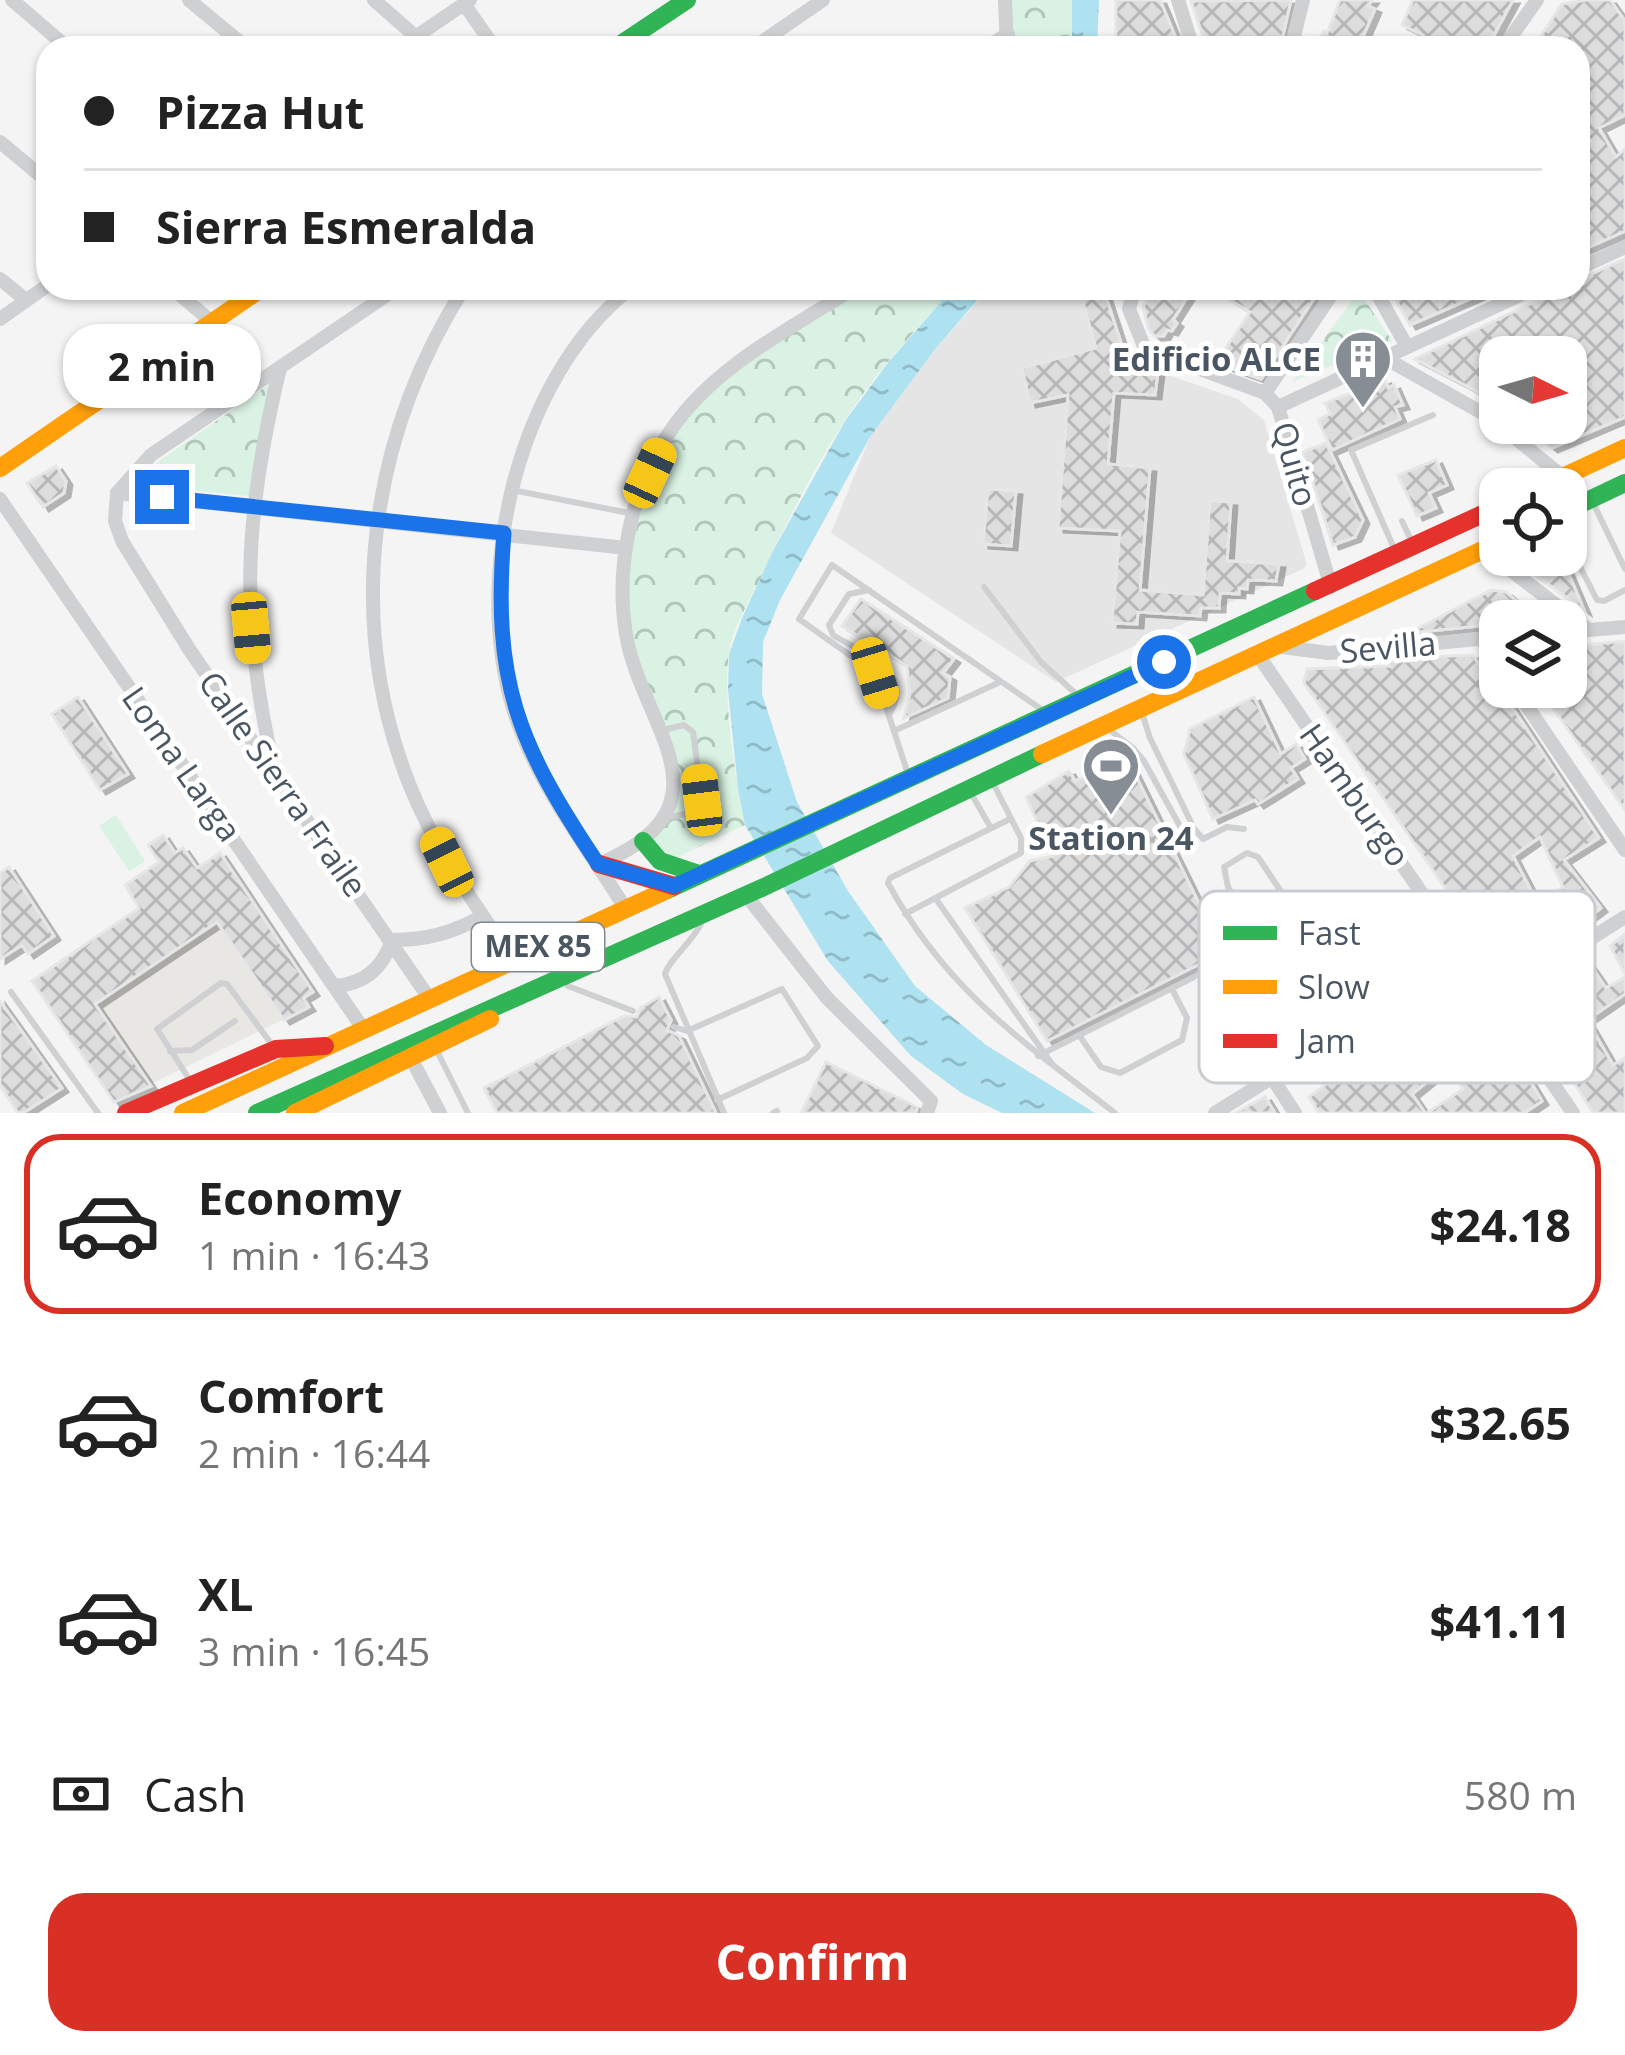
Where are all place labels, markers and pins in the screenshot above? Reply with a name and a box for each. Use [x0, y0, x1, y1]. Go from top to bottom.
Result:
building icon: Edificio ALCE [1332, 328, 1394, 410]
place label: Edificio ALCE [1112, 336, 1321, 381]
sports icon: Station 24 [1080, 735, 1142, 817]
place label: Station 24 [1028, 815, 1194, 860]

